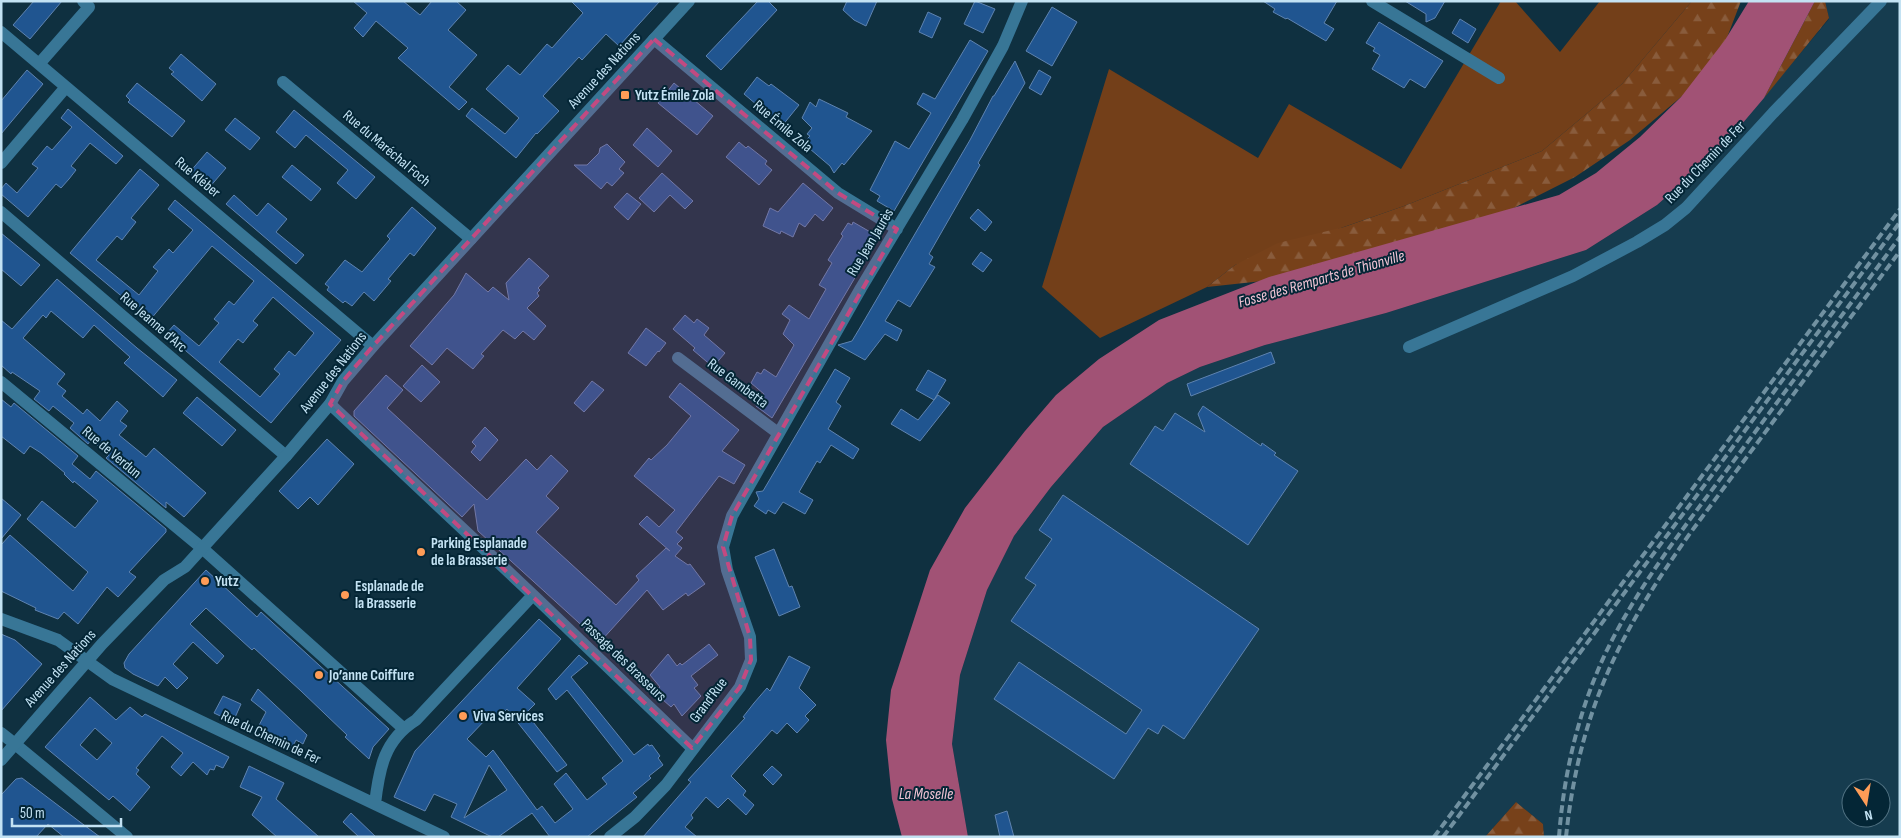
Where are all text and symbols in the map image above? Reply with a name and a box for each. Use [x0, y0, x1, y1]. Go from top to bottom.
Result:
street label: Avenue des Nations [563, 28, 645, 113]
place label: Yutz Émile Zola [635, 86, 714, 105]
marker: Yutz Émile Zola [619, 89, 631, 101]
street label: Rue Émile Zola [749, 96, 817, 157]
street label: Rue du Maréchal Foch [339, 106, 434, 191]
street label: Rue du Chemin de Fer [1661, 116, 1750, 208]
street label: Rue Kléber [171, 153, 225, 202]
street label: Rue Jean Jaurès [843, 205, 898, 280]
water label: Fosse des Remparts de Thionville [1236, 247, 1407, 312]
street label: Rue Jeanne d'Arc [116, 288, 191, 357]
street label: Avenue des Nations [295, 328, 371, 418]
street label: Rue Gambetta [703, 354, 772, 413]
street label: Rue de Verdun [78, 422, 145, 483]
place label: Parking Esplanade de la Brasserie [431, 534, 527, 570]
marker: Parking Esplanade de la Brasserie [415, 546, 427, 558]
place label: Yutz [215, 572, 239, 591]
marker: Yutz [199, 575, 211, 587]
place label: Esplanade de la Brasserie [355, 577, 424, 613]
marker: Esplanade de la Brasserie [339, 589, 351, 601]
street label: Passage des Brasseurs [577, 615, 670, 706]
street label: Avenue des Nations [20, 626, 100, 712]
place label: Jo’anne Coiffure [328, 666, 414, 685]
marker: Jo’anne Coiffure [313, 669, 325, 681]
street label: Grand'Rue [685, 674, 732, 727]
street label: Rue du Chemin de Fer [218, 706, 324, 769]
place label: Viva Services [473, 707, 544, 726]
marker: Viva Services [457, 710, 469, 722]
north arrow [1841, 778, 1891, 828]
water label: La Moselle [899, 785, 953, 804]
scale bar [12, 796, 121, 828]
text: 50 m [20, 804, 45, 823]
text: N [1863, 806, 1874, 824]

